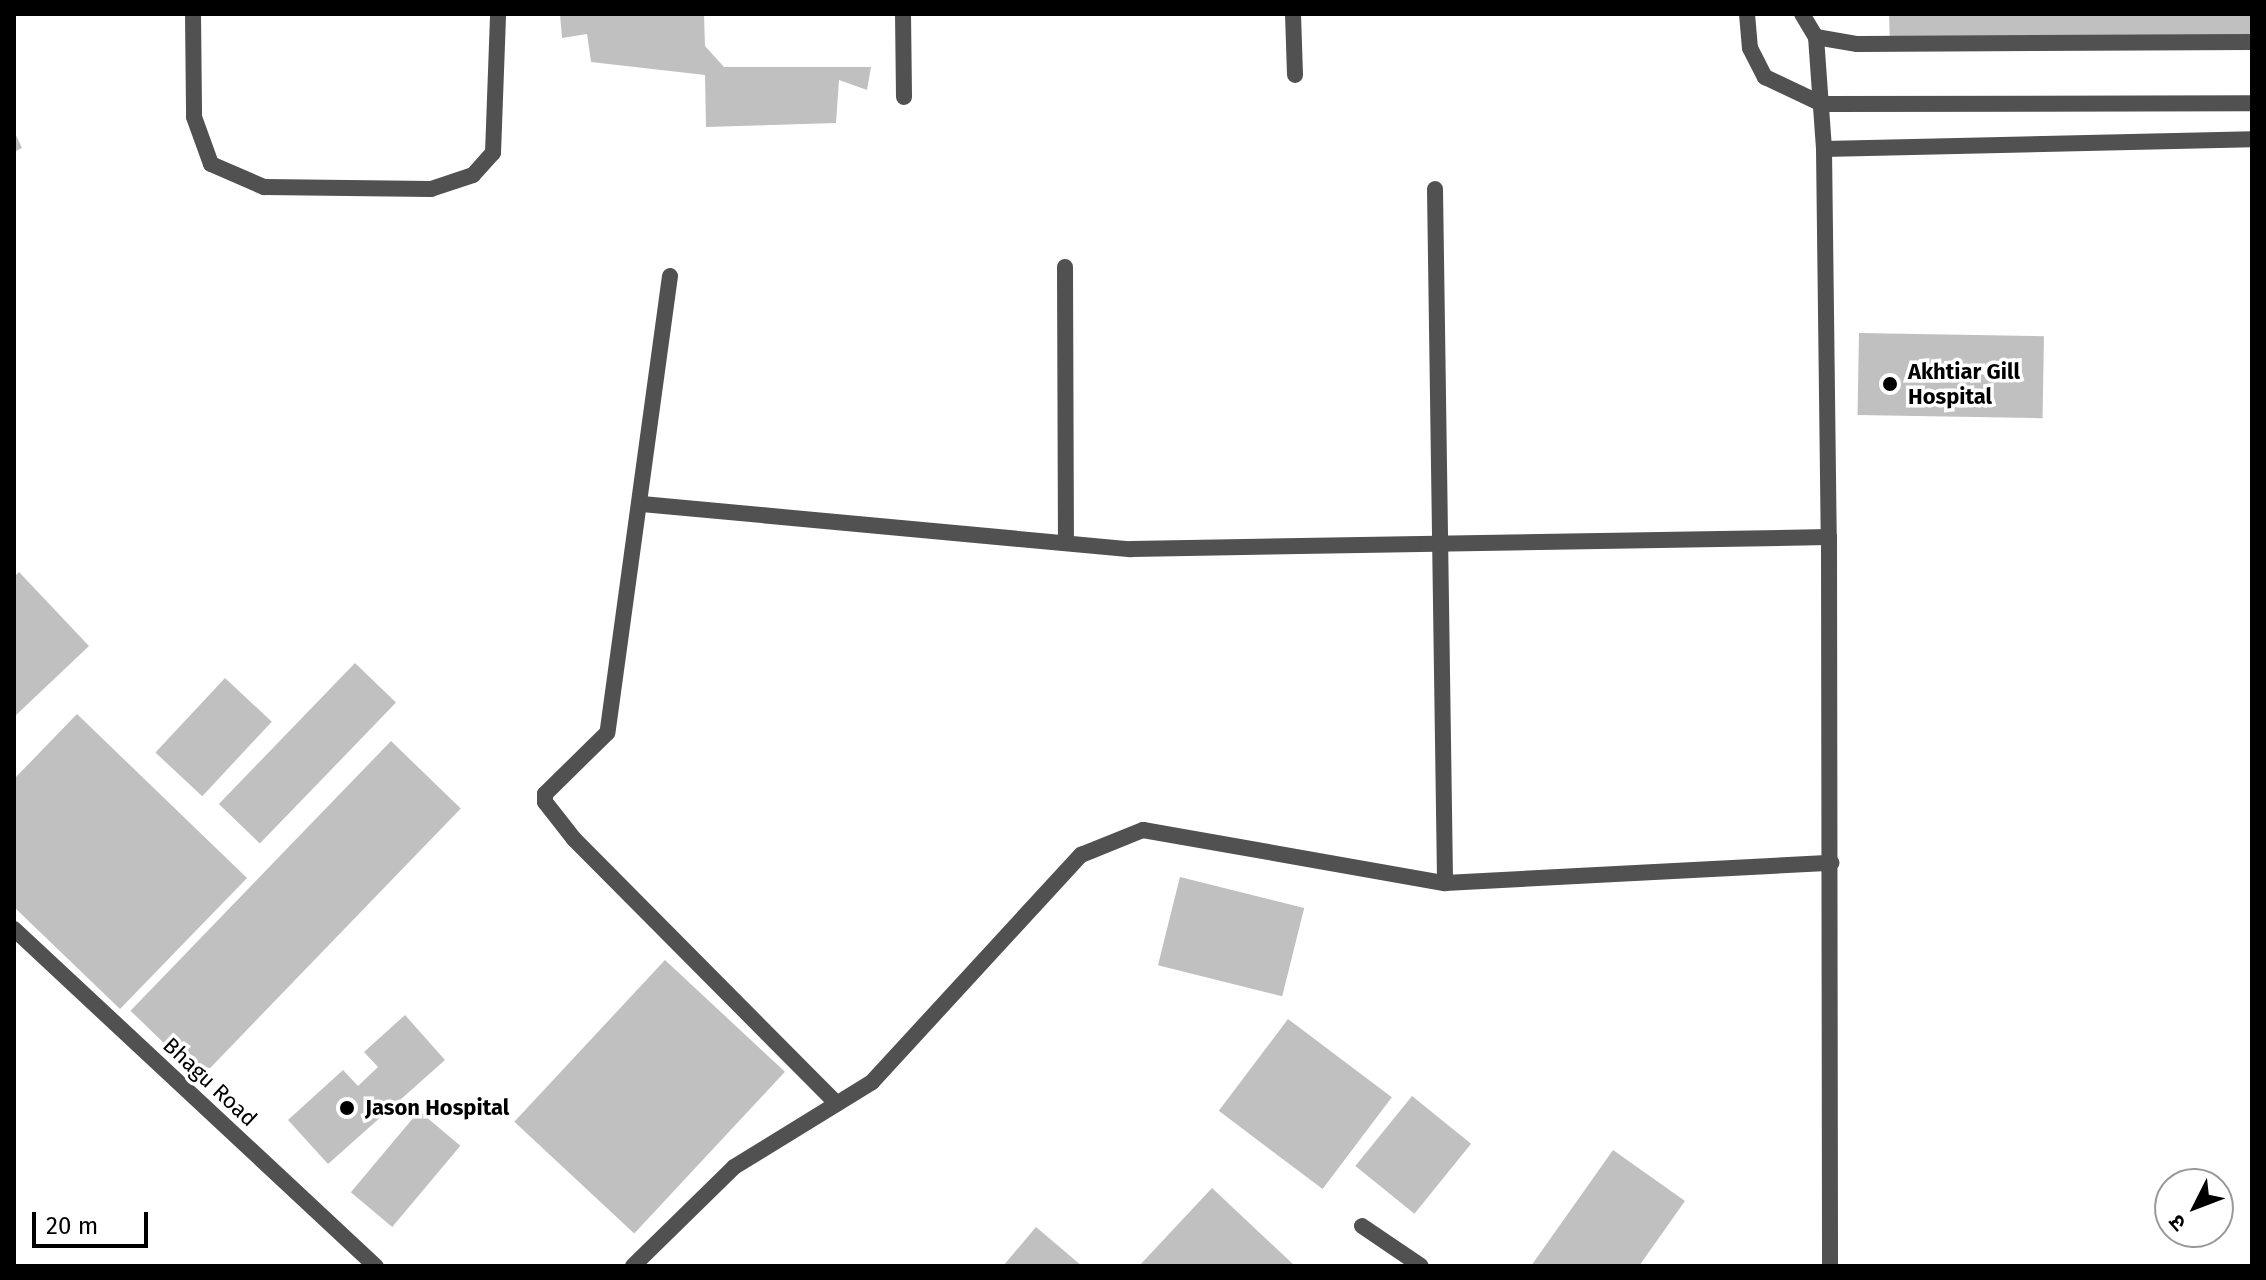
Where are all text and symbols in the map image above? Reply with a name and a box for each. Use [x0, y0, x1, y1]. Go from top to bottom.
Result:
place label: Akhtiar Gill Hospital [1908, 358, 2020, 410]
marker: Akhtiar Gill Hospital [1879, 373, 1901, 395]
street label: Bhagu Road [158, 1032, 262, 1132]
place label: Jason Hospital [365, 1095, 509, 1121]
marker: Jason Hospital [336, 1097, 358, 1119]
north arrow [2154, 1168, 2234, 1248]
scale bar [36, 1196, 152, 1246]
text: उ [2163, 1209, 2192, 1237]
text: 20 m [46, 1212, 98, 1240]

